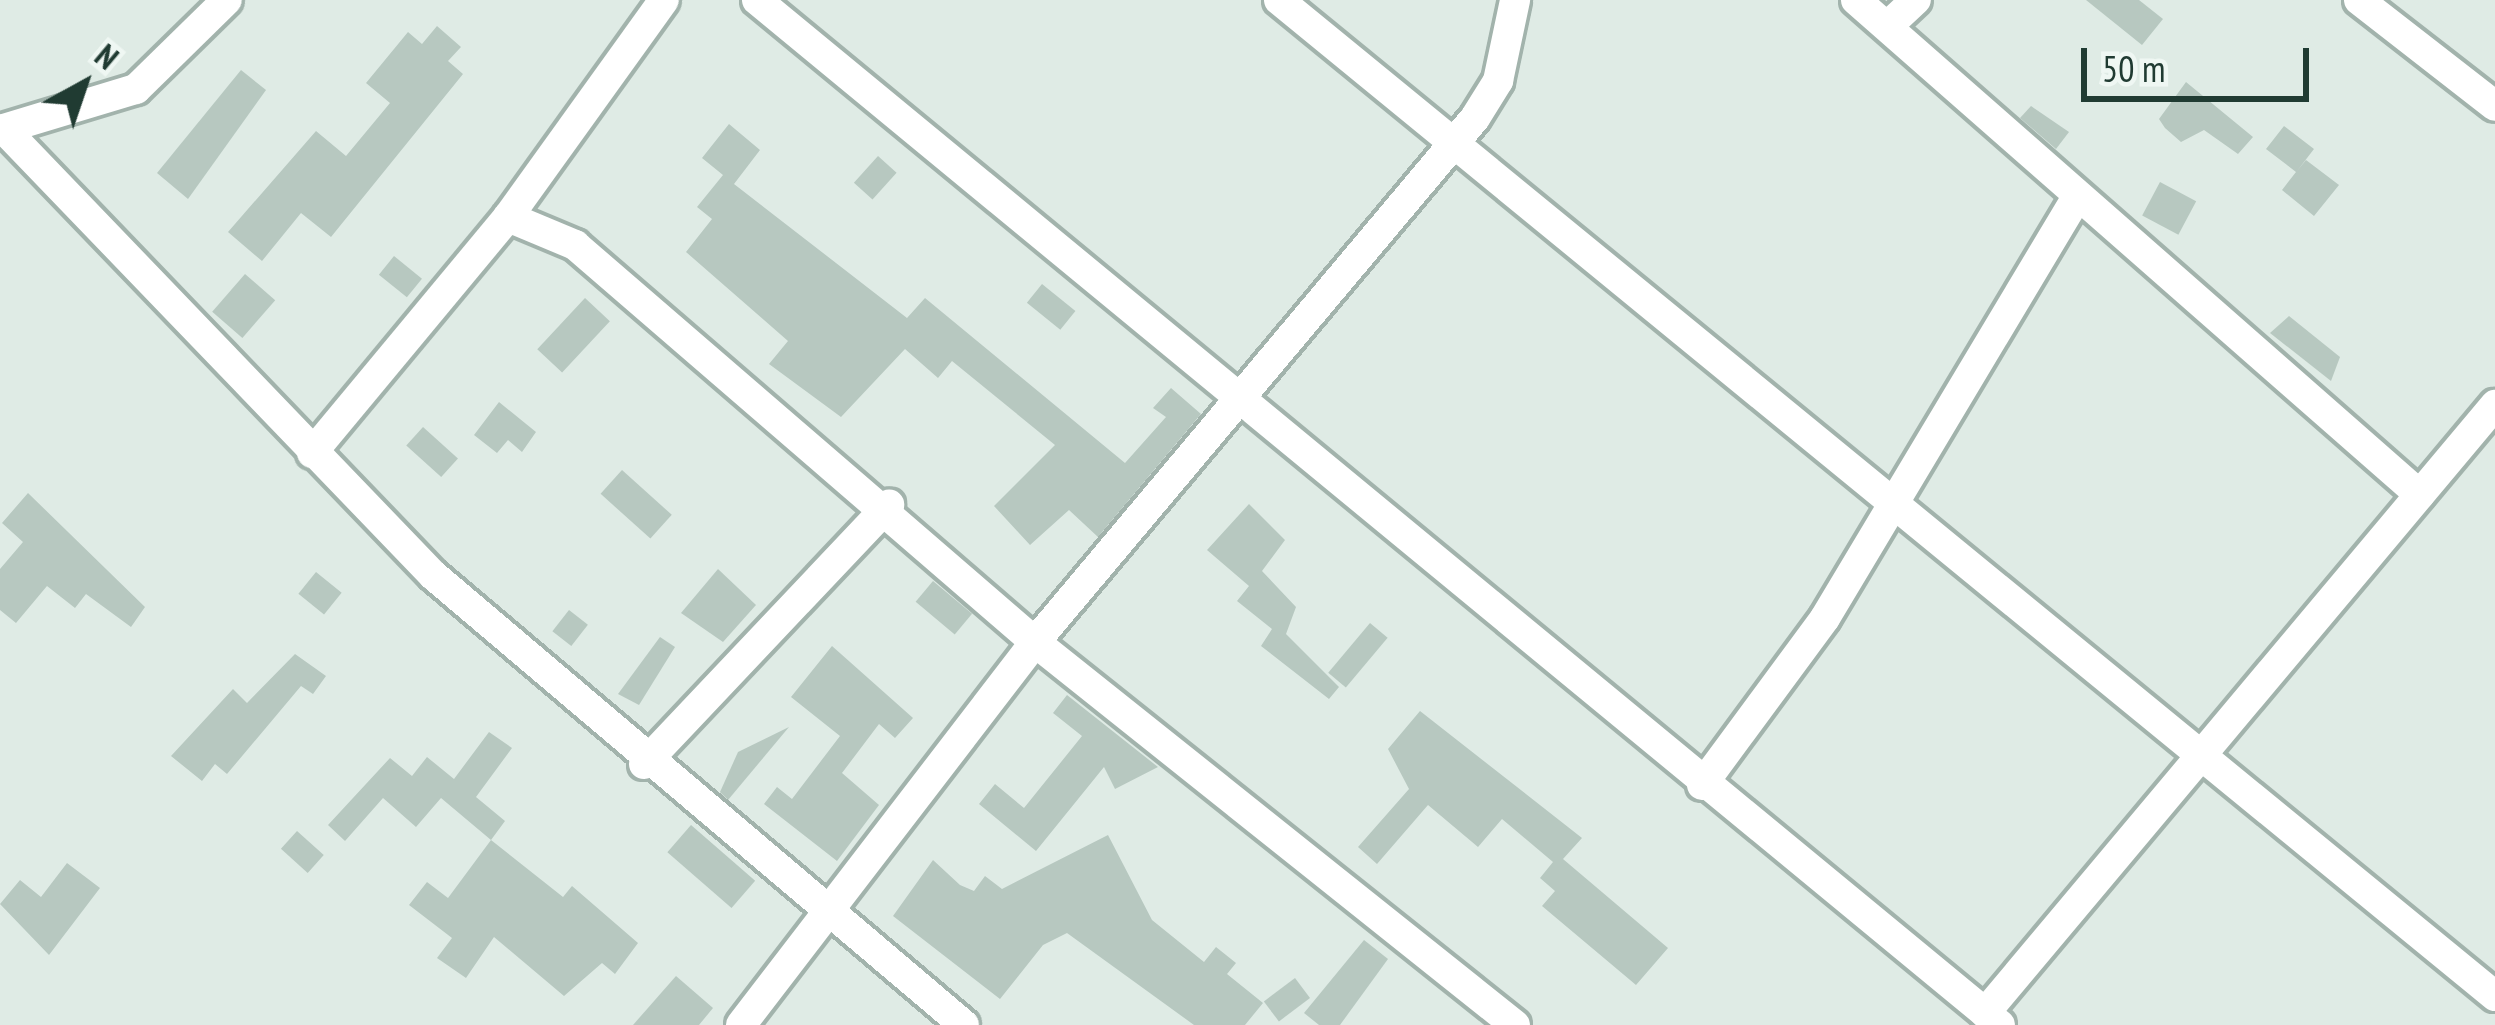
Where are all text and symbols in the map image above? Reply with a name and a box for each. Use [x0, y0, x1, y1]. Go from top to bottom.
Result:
north arrow [24, 24, 144, 144]
scale bar [2087, 24, 2315, 98]
text: N [87, 34, 128, 78]
text: 50 m [2102, 45, 2165, 92]

